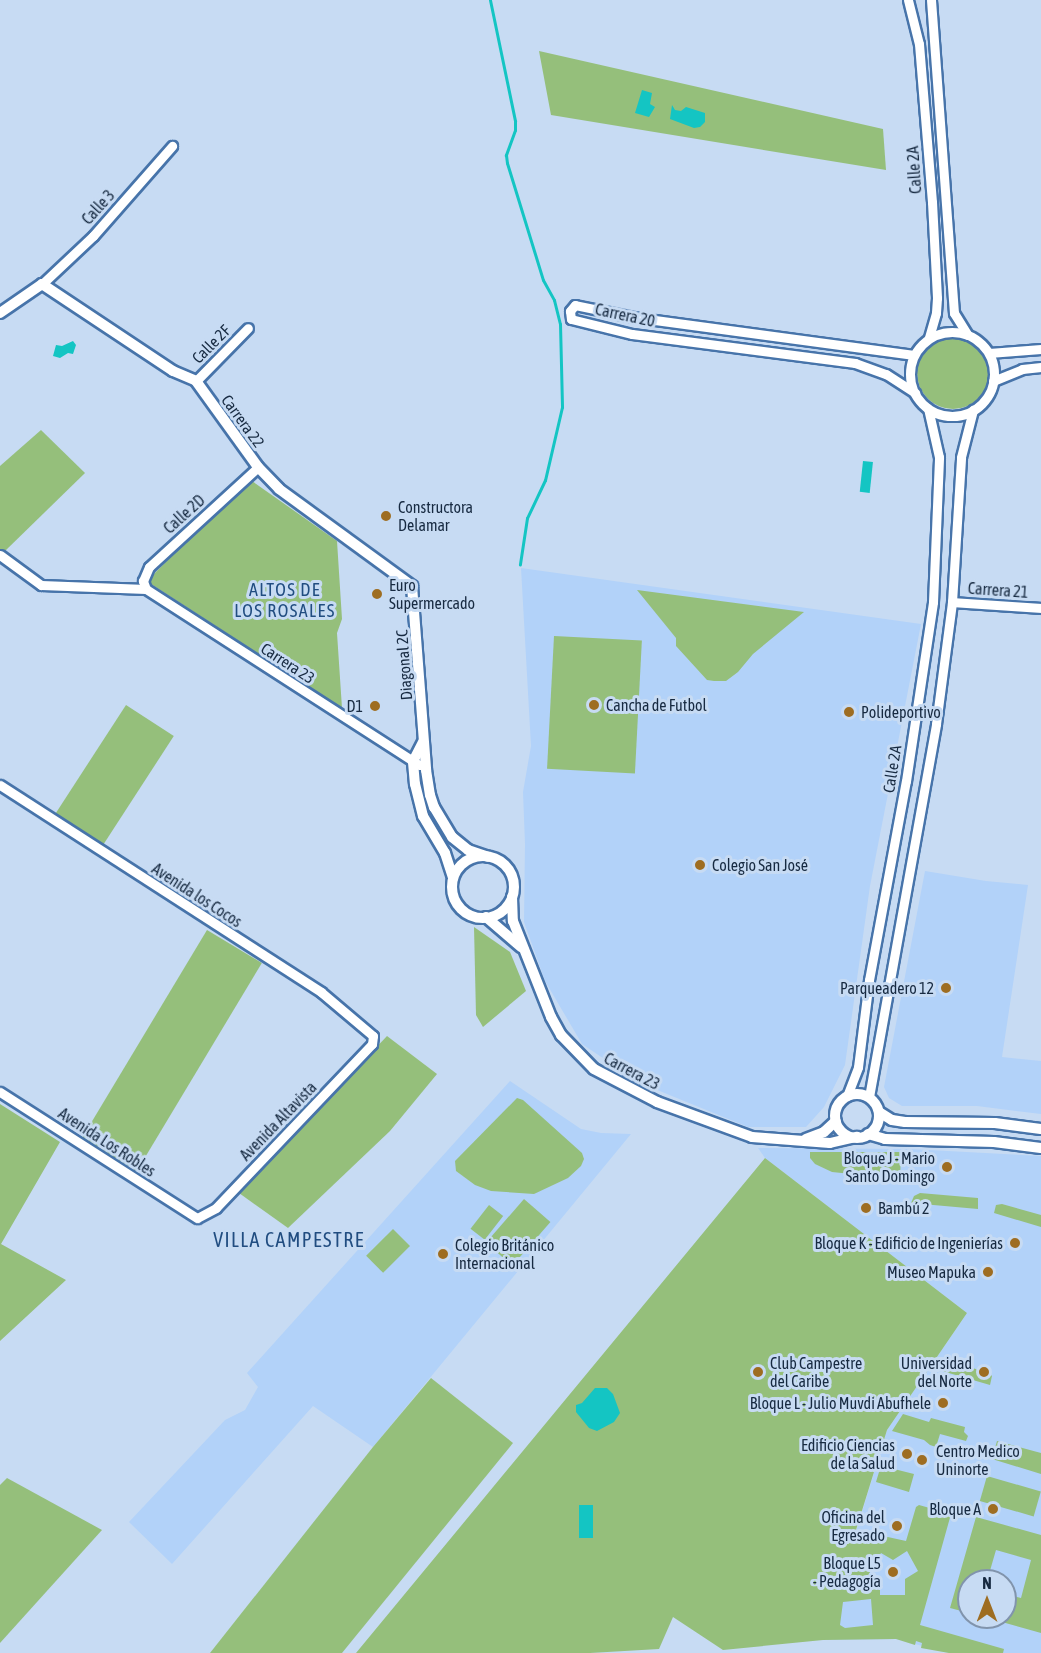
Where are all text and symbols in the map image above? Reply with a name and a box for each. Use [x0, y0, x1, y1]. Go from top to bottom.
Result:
street label: Calle 2A [903, 146, 925, 194]
street label: Calle 3 [78, 186, 118, 228]
street label: Carrera 20 [593, 299, 657, 331]
street label: Calle 2F [188, 321, 234, 367]
street label: Carrera 22 [217, 391, 269, 451]
street label: Calle 2D [159, 491, 209, 537]
place label: Constructora Delamar [398, 497, 473, 535]
marker: Constructora Delamar [379, 509, 393, 523]
place label: Euro Supermercado [389, 575, 475, 613]
street label: Carrera 21 [967, 578, 1029, 602]
district label: ALTOS DE LOS ROSALES [234, 580, 336, 622]
marker: Euro Supermercado [370, 587, 384, 601]
street label: Diagonal 2C [392, 629, 416, 701]
street label: Carrera 23 [257, 638, 319, 688]
place label: Cancha de Futbol [606, 695, 707, 715]
place label: D1 [347, 696, 363, 716]
marker: Cancha de Futbol [587, 698, 601, 712]
marker: D1 [368, 699, 382, 713]
place label: Polideportivo [861, 702, 941, 722]
marker: Polideportivo [842, 705, 856, 719]
street label: Calle 2A [879, 744, 905, 794]
place label: Colegio San José [712, 855, 808, 875]
marker: Colegio San José [693, 858, 707, 872]
street label: Avenida los Cocos [148, 859, 246, 931]
place label: Parqueadero 12 [840, 978, 934, 998]
marker: Parqueadero 12 [939, 981, 953, 995]
street label: Carrera 23 [601, 1048, 663, 1094]
street label: Avenida Altavista [236, 1078, 320, 1164]
street label: Avenida Los Robles [55, 1103, 159, 1181]
place label: Bloque J - Mario Santo Domingo [843, 1148, 935, 1186]
marker: Bloque J - Mario Santo Domingo [940, 1160, 954, 1174]
place label: Bambú 2 [878, 1198, 930, 1218]
marker: Bambú 2 [859, 1201, 873, 1215]
district label: VILLA CAMPESTRE [213, 1227, 365, 1251]
place label: Bloque K - Edificio de Ingenierías [814, 1233, 1003, 1253]
place label: Colegio Británico Internacional [455, 1235, 554, 1273]
marker: Bloque K - Edificio de Ingenierías [1008, 1236, 1022, 1250]
marker: Colegio Británico Internacional [436, 1247, 450, 1261]
place label: Museo Mapuka [887, 1262, 976, 1282]
marker: Museo Mapuka [981, 1265, 995, 1279]
place label: Club Campestre del Caribe [770, 1353, 862, 1391]
place label: Universidad del Norte [901, 1353, 972, 1391]
marker: Club Campestre del Caribe [751, 1365, 765, 1379]
marker: Universidad del Norte [977, 1365, 991, 1379]
place label: Bloque L - Julio Muvdi Abufhele [750, 1393, 931, 1413]
marker: Bloque L - Julio Muvdi Abufhele [936, 1396, 950, 1410]
place label: Edificio Ciencias de la Salud [801, 1435, 895, 1473]
place label: Centro Medico Uninorte [936, 1441, 1020, 1479]
marker: Edificio Ciencias de la Salud [900, 1447, 914, 1461]
marker: Centro Medico Uninorte [913, 1451, 931, 1469]
place label: Bloque A [929, 1499, 981, 1519]
marker: Bloque A [986, 1502, 1000, 1516]
place label: Oficina del Egresado [821, 1507, 885, 1545]
marker: Oficina del Egresado [890, 1519, 904, 1533]
place label: Bloque L5 - Pedagogía [813, 1553, 881, 1591]
marker: Bloque L5 - Pedagogía [886, 1565, 900, 1579]
north arrow [957, 1569, 1017, 1629]
text: N [982, 1574, 992, 1592]

